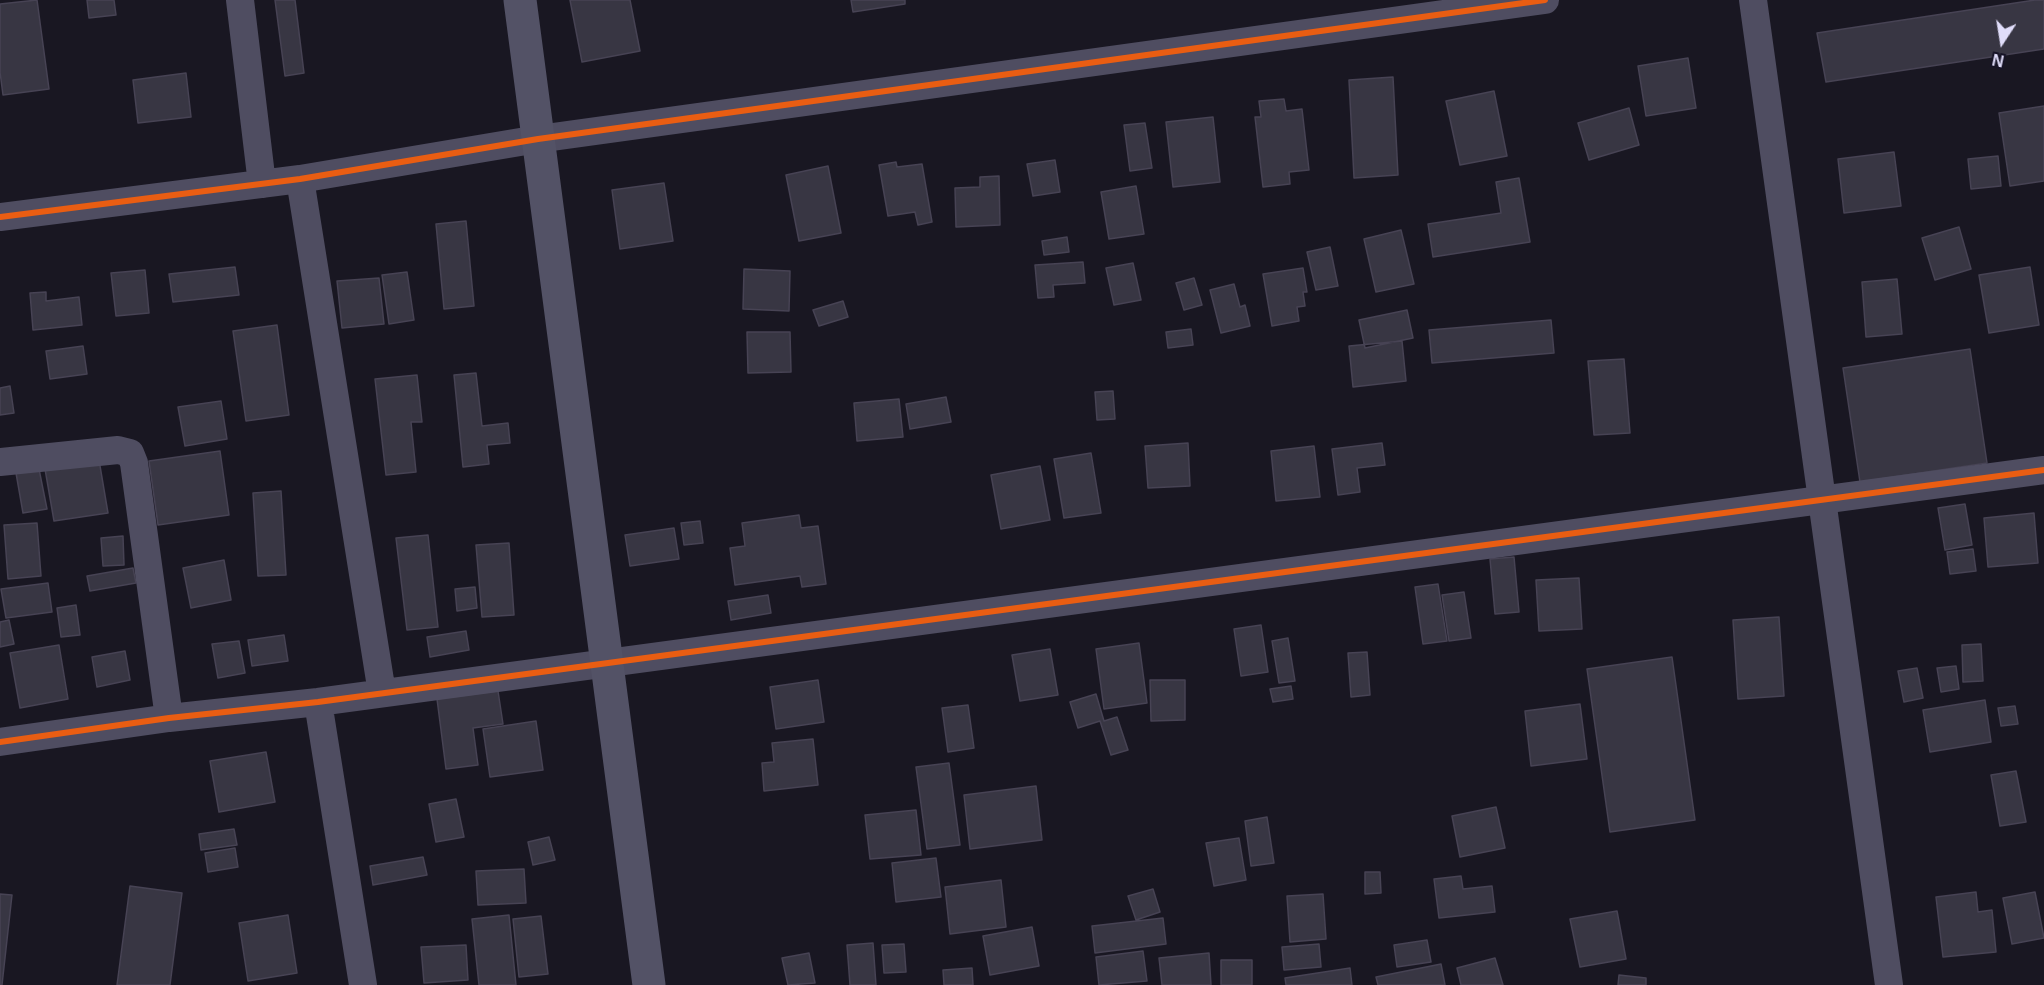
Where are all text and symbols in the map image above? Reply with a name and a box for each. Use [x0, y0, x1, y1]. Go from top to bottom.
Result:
north arrow [1972, 12, 2032, 72]
text: N [1991, 51, 2006, 70]

